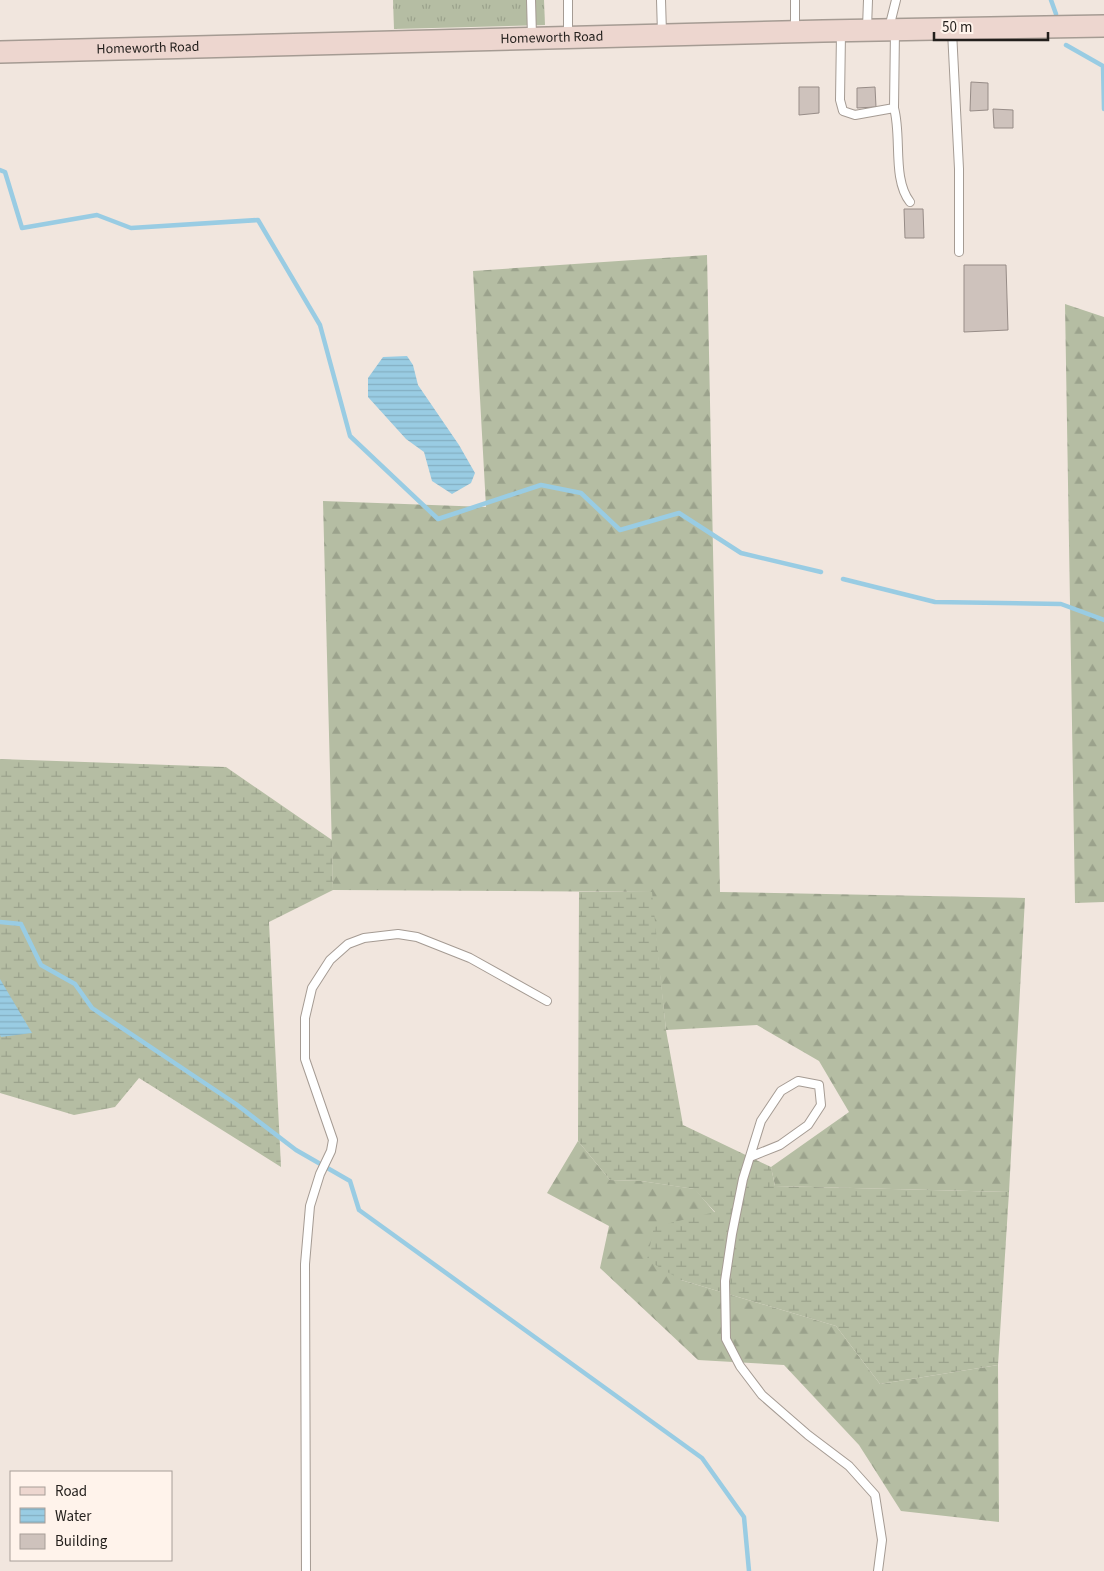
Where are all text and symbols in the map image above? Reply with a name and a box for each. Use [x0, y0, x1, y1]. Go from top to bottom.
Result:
scale bar [934, 10, 1048, 42]
text: 50 m [942, 17, 972, 38]
street label: Homeworth Road [500, 27, 604, 49]
street label: Homeworth Road [96, 37, 200, 60]
legend [10, 1471, 172, 1561]
text: Road [55, 1481, 87, 1502]
text: Water [55, 1506, 92, 1527]
text: Building [55, 1531, 108, 1552]

